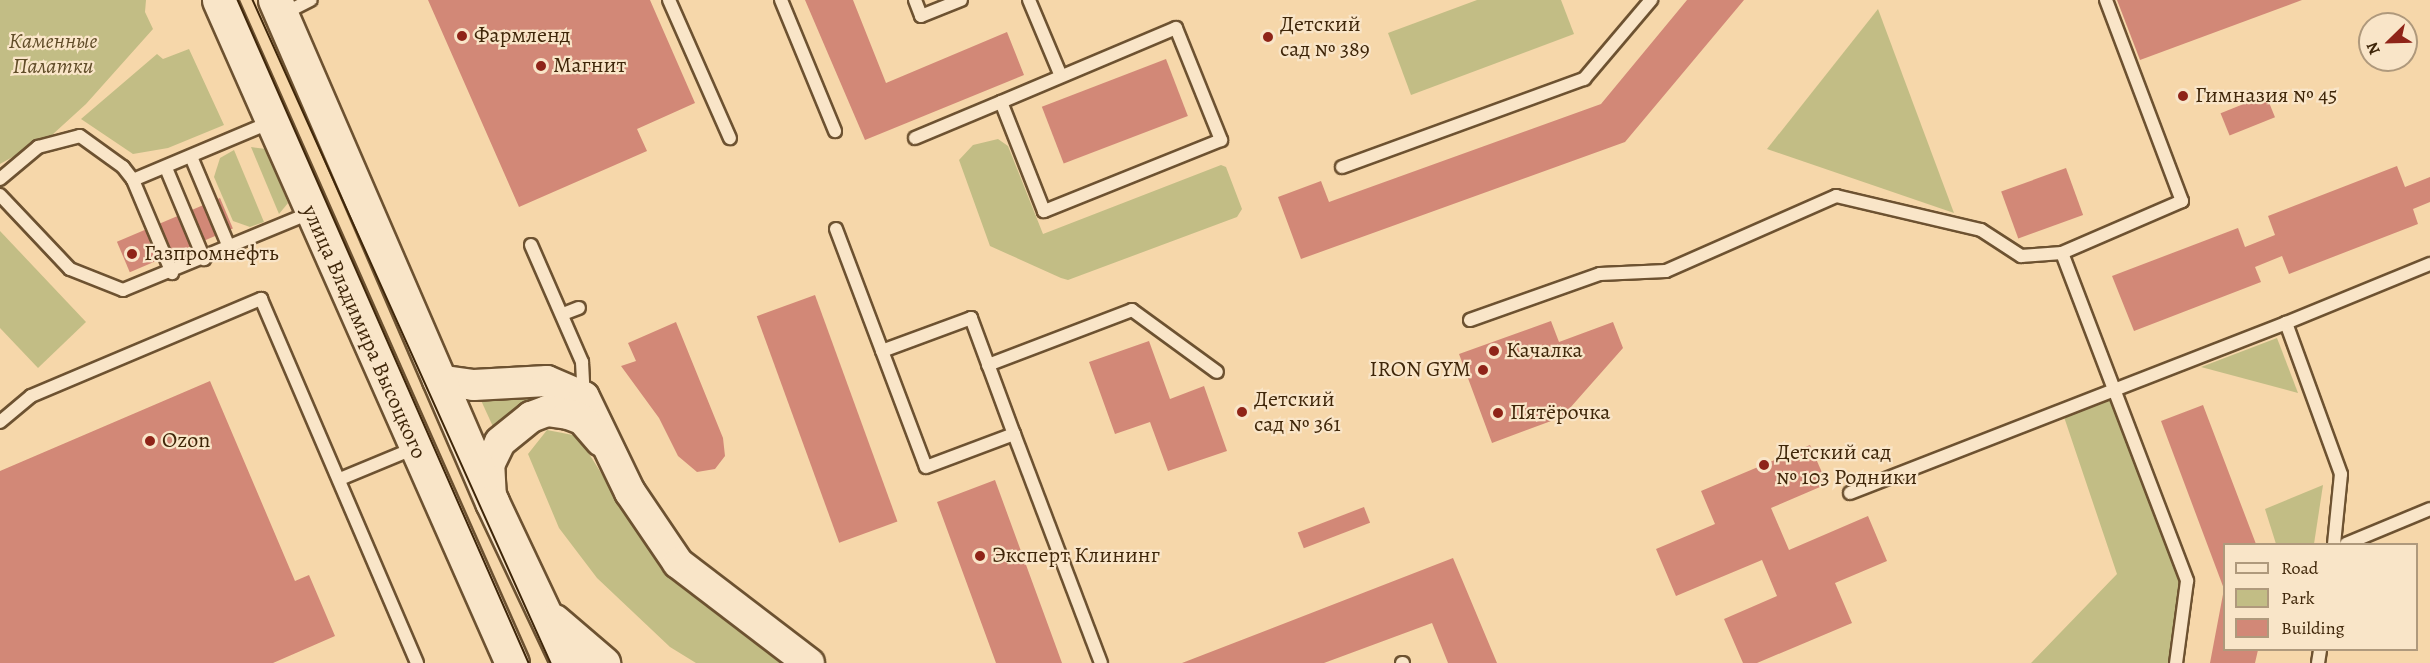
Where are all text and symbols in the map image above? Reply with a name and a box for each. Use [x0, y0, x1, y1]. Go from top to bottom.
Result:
place label: Детский сад № 389 [1280, 11, 1370, 62]
north arrow [2358, 12, 2418, 72]
place label: Фармленд [474, 23, 571, 49]
park label: Каменные Палатки [9, 28, 97, 80]
marker: Фармленд [455, 29, 469, 43]
marker: Детский сад № 389 [1261, 30, 1275, 44]
text: N [2361, 39, 2386, 58]
place label: Магнит [553, 53, 626, 79]
marker: Магнит [534, 59, 548, 73]
place label: Гимназия № 45 [2195, 83, 2338, 109]
marker: Гимназия № 45 [2176, 89, 2190, 103]
street label: улица Владимира Высоцкого [296, 201, 432, 463]
place label: Газпромнефть [144, 241, 279, 267]
marker: Газпромнефть [125, 247, 139, 261]
place label: Качалка [1506, 338, 1583, 364]
marker: Качалка [1487, 344, 1501, 358]
place label: IRON GYM [1370, 357, 1471, 383]
marker: IRON GYM [1476, 363, 1490, 377]
place label: Детский сад № 361 [1254, 386, 1341, 438]
place label: Пятёрочка [1510, 400, 1610, 426]
marker: Детский сад № 361 [1235, 405, 1249, 419]
marker: Пятёрочка [1491, 406, 1505, 420]
place label: Ozon [162, 428, 210, 454]
marker: Ozon [143, 434, 157, 448]
place label: Детский сад № 103 Родники [1776, 439, 1917, 490]
marker: Детский сад № 103 Родники [1757, 458, 1771, 472]
place label: Эксперт Клининг [992, 543, 1160, 569]
legend [2223, 543, 2418, 651]
marker: Эксперт Клининг [973, 549, 987, 563]
text: Road [2281, 556, 2318, 580]
text: Park [2281, 586, 2315, 610]
text: Building [2281, 616, 2345, 640]

